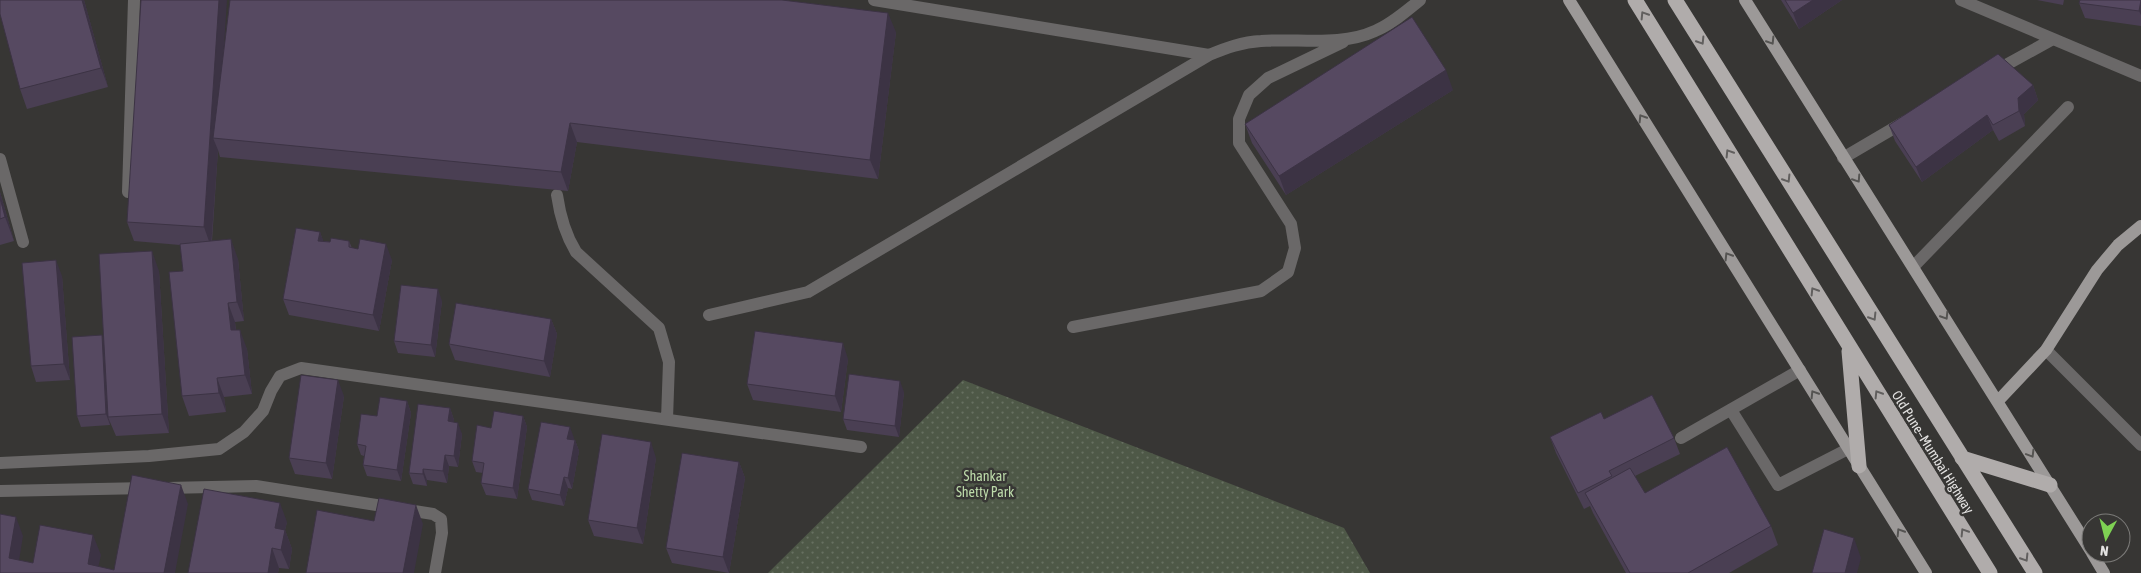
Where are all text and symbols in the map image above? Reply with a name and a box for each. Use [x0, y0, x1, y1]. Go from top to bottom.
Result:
one-way arrow [1640, 11, 1650, 20]
one-way arrow [1695, 36, 1704, 45]
one-way arrow [1765, 36, 1774, 45]
one-way arrow [1639, 114, 1649, 123]
one-way arrow [1725, 149, 1735, 158]
one-way arrow [1781, 174, 1790, 183]
one-way arrow [1851, 174, 1860, 183]
one-way arrow [1725, 252, 1735, 261]
one-way arrow [1811, 288, 1821, 297]
one-way arrow [1939, 310, 1948, 319]
one-way arrow [1867, 311, 1877, 320]
street label: Old Pune–Mumbai Highway [1889, 388, 1977, 517]
one-way arrow [1811, 390, 1821, 399]
one-way arrow [1874, 390, 1884, 399]
one-way arrow [2024, 448, 2034, 457]
park label: Shankar Shetty Park [956, 468, 1014, 500]
north arrow [2081, 513, 2131, 563]
one-way arrow [1897, 528, 1906, 537]
one-way arrow [1961, 528, 1970, 537]
text: N [2099, 542, 2109, 559]
one-way arrow [2019, 553, 2029, 562]

